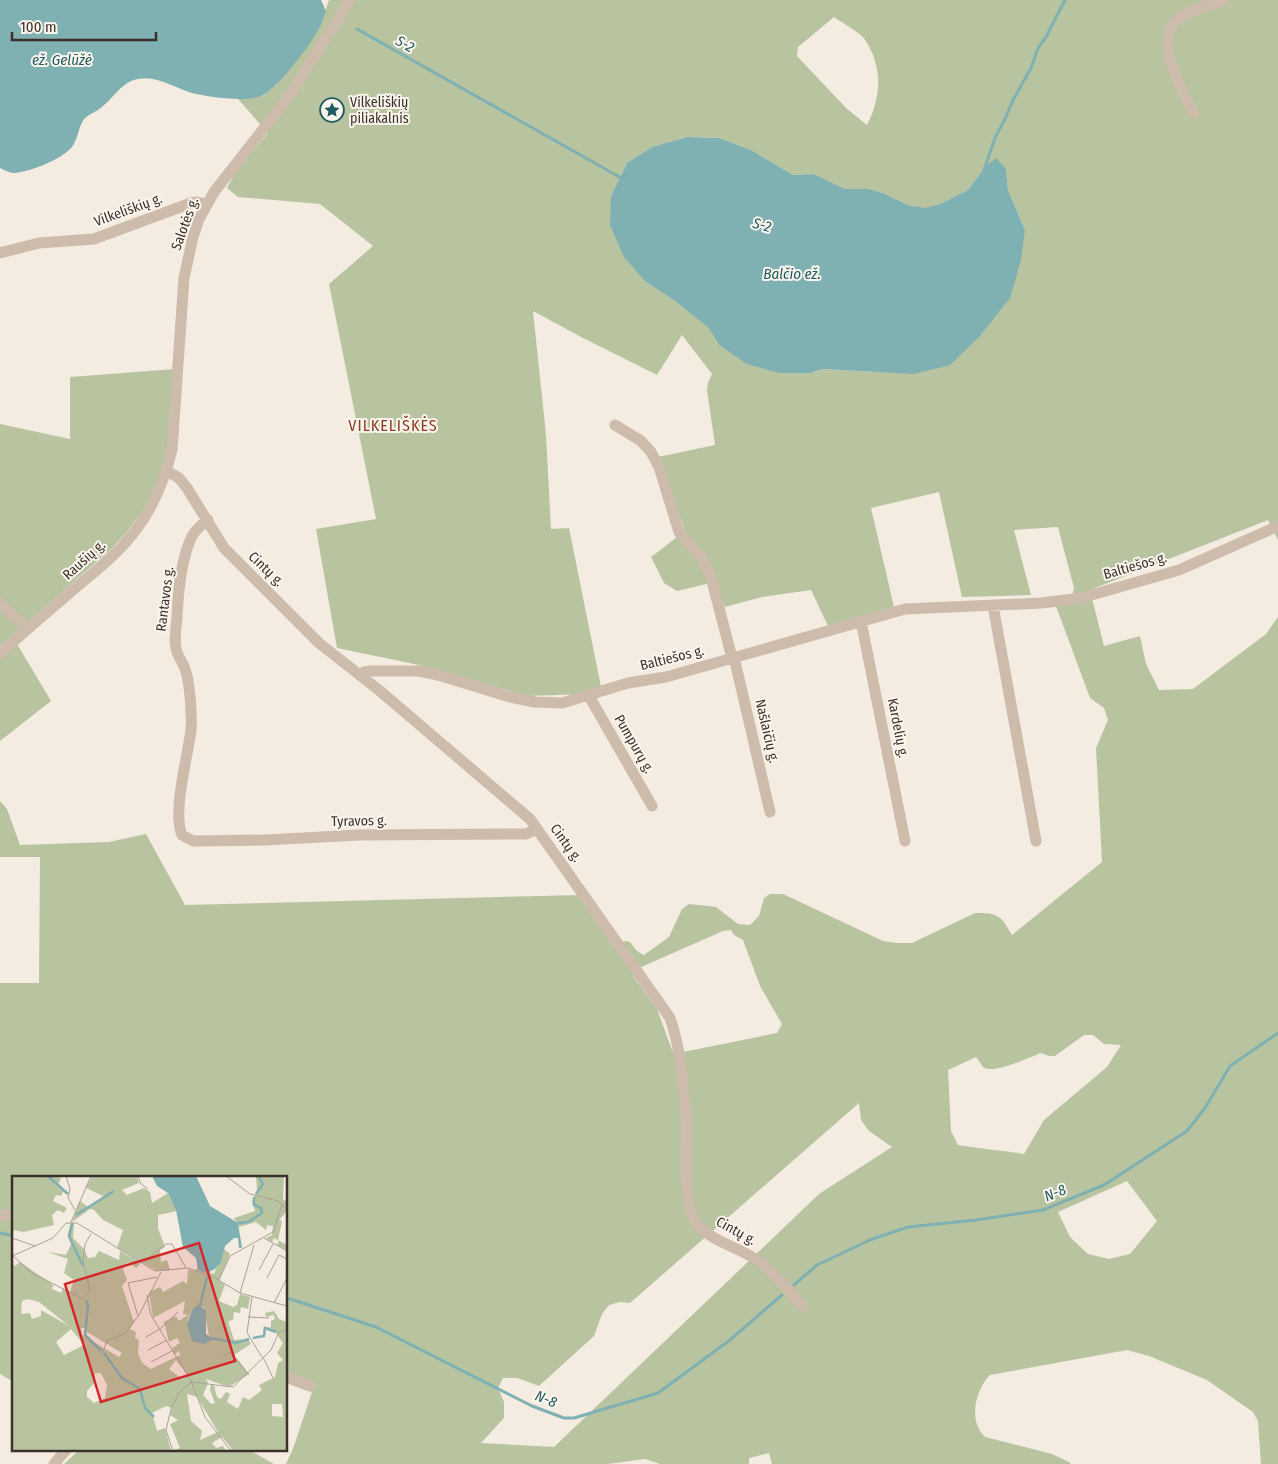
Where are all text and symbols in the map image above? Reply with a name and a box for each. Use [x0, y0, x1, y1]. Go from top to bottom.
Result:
scale bar [12, 10, 156, 42]
text: 100 m [20, 18, 57, 36]
water label: S-2 [392, 31, 418, 57]
water label: ež. Gelūžė [32, 51, 92, 69]
place label: Vilkeliškių piliakalnis [350, 94, 409, 127]
place icon: Vilkeliškių piliakalnis [319, 97, 345, 123]
street label: Vilkeliškių g. [92, 190, 164, 230]
street label: Salotės g. [168, 195, 202, 253]
water label: S-2 [750, 214, 774, 236]
water label: Balčio ež. [763, 265, 821, 283]
district label: VILKELIŠKĖS [348, 415, 438, 435]
street label: Raušių g. [59, 536, 109, 583]
street label: Cintų g. [245, 548, 287, 590]
street label: Baltiešos g. [1101, 549, 1169, 583]
street label: Rantavos g. [153, 566, 177, 632]
street label: Baltiešos g. [638, 642, 706, 674]
street label: Našlaičių g. [751, 697, 783, 765]
street label: Kardelių g. [884, 697, 912, 759]
street label: Pumpurų g. [610, 712, 658, 776]
street label: Tyravos g. [331, 812, 387, 830]
street label: Cintų g. [547, 821, 585, 865]
inset map [12, 1176, 288, 1452]
water label: N-8 [1041, 1180, 1069, 1205]
street label: Cintų g. [713, 1213, 759, 1249]
water label: N-8 [532, 1387, 560, 1412]

